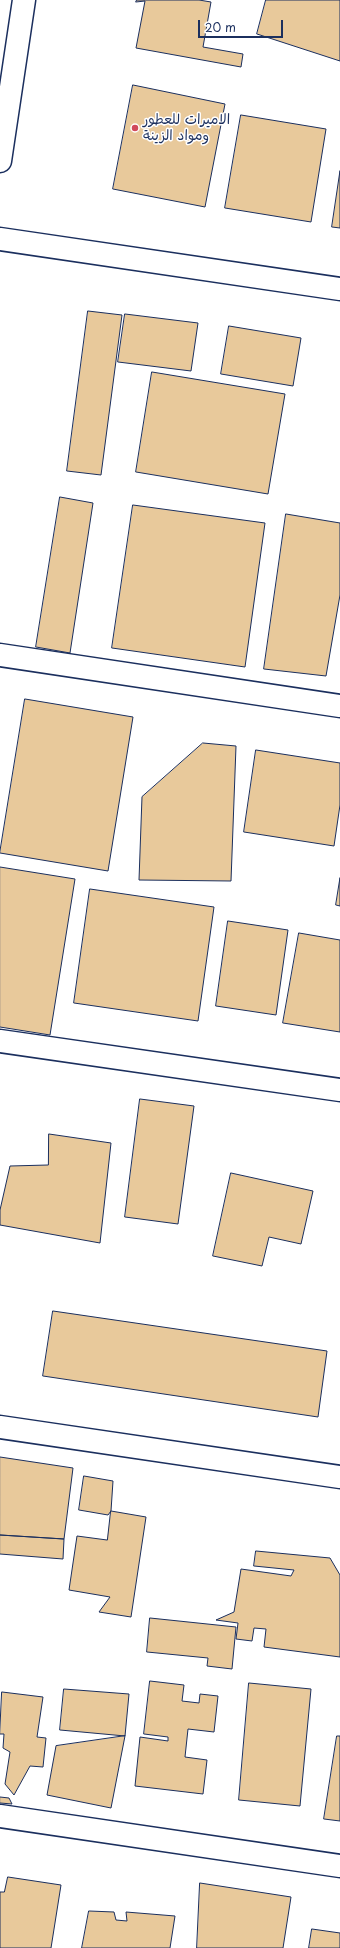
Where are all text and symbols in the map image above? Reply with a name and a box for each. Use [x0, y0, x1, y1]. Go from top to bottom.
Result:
scale bar [200, 12, 285, 38]
text: 20 m [205, 18, 236, 36]
place label: الاميرات للعطور ومواد الزينة [143, 112, 230, 144]
marker: الاميرات للعطور ومواد الزينة [130, 123, 140, 133]

